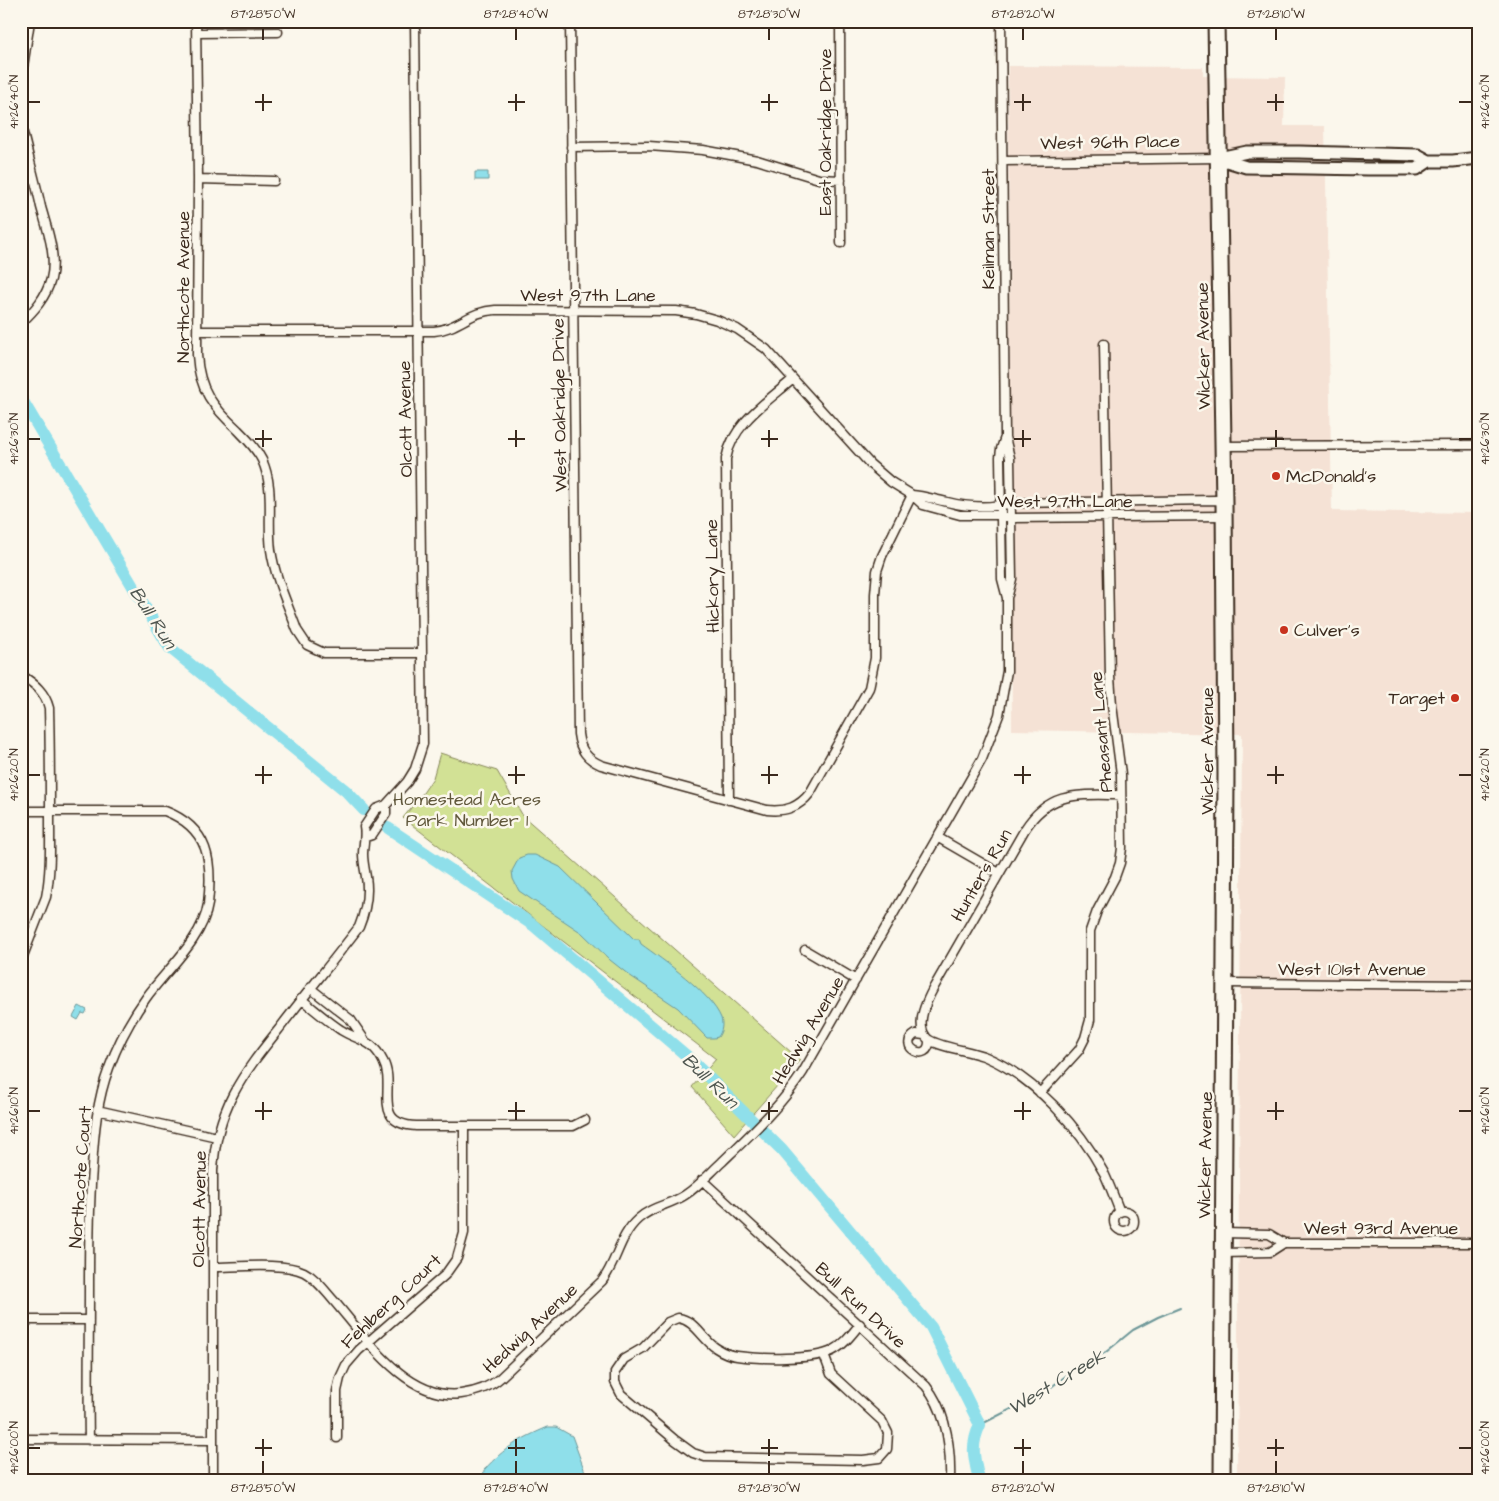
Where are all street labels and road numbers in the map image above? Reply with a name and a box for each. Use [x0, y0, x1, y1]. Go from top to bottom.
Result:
street label: East Oakridge Drive [813, 48, 839, 216]
street label: West 96th Place [1040, 129, 1180, 156]
street label: Keilman Street [976, 168, 1001, 290]
street label: Northcote Avenue [171, 211, 196, 363]
street label: Wicker Avenue [1190, 282, 1217, 410]
street label: West 97th Lane [520, 283, 656, 308]
street label: West Oakridge Drive [545, 318, 575, 492]
street label: Olcott Avenue [392, 360, 419, 478]
street label: West 97th Lane [997, 489, 1133, 514]
street label: Hickory Lane [699, 519, 727, 633]
street label: Pheasant Lane [1084, 670, 1119, 793]
street label: Wicker Avenue [1195, 687, 1220, 815]
street label: Hunters Run [945, 824, 1018, 926]
street label: West 101st Avenue [1278, 957, 1426, 982]
street label: Hedwig Avenue [766, 971, 852, 1090]
street label: Wicker Avenue [1192, 1091, 1219, 1219]
street label: Northcote Court [63, 1104, 98, 1249]
street label: Olcott Avenue [186, 1150, 213, 1268]
street label: West 93rd Avenue [1304, 1216, 1458, 1241]
street label: Fehlberg Court [335, 1248, 448, 1355]
street label: Bull Run Drive [810, 1257, 912, 1354]
street label: Hedwig Avenue [477, 1277, 584, 1380]

